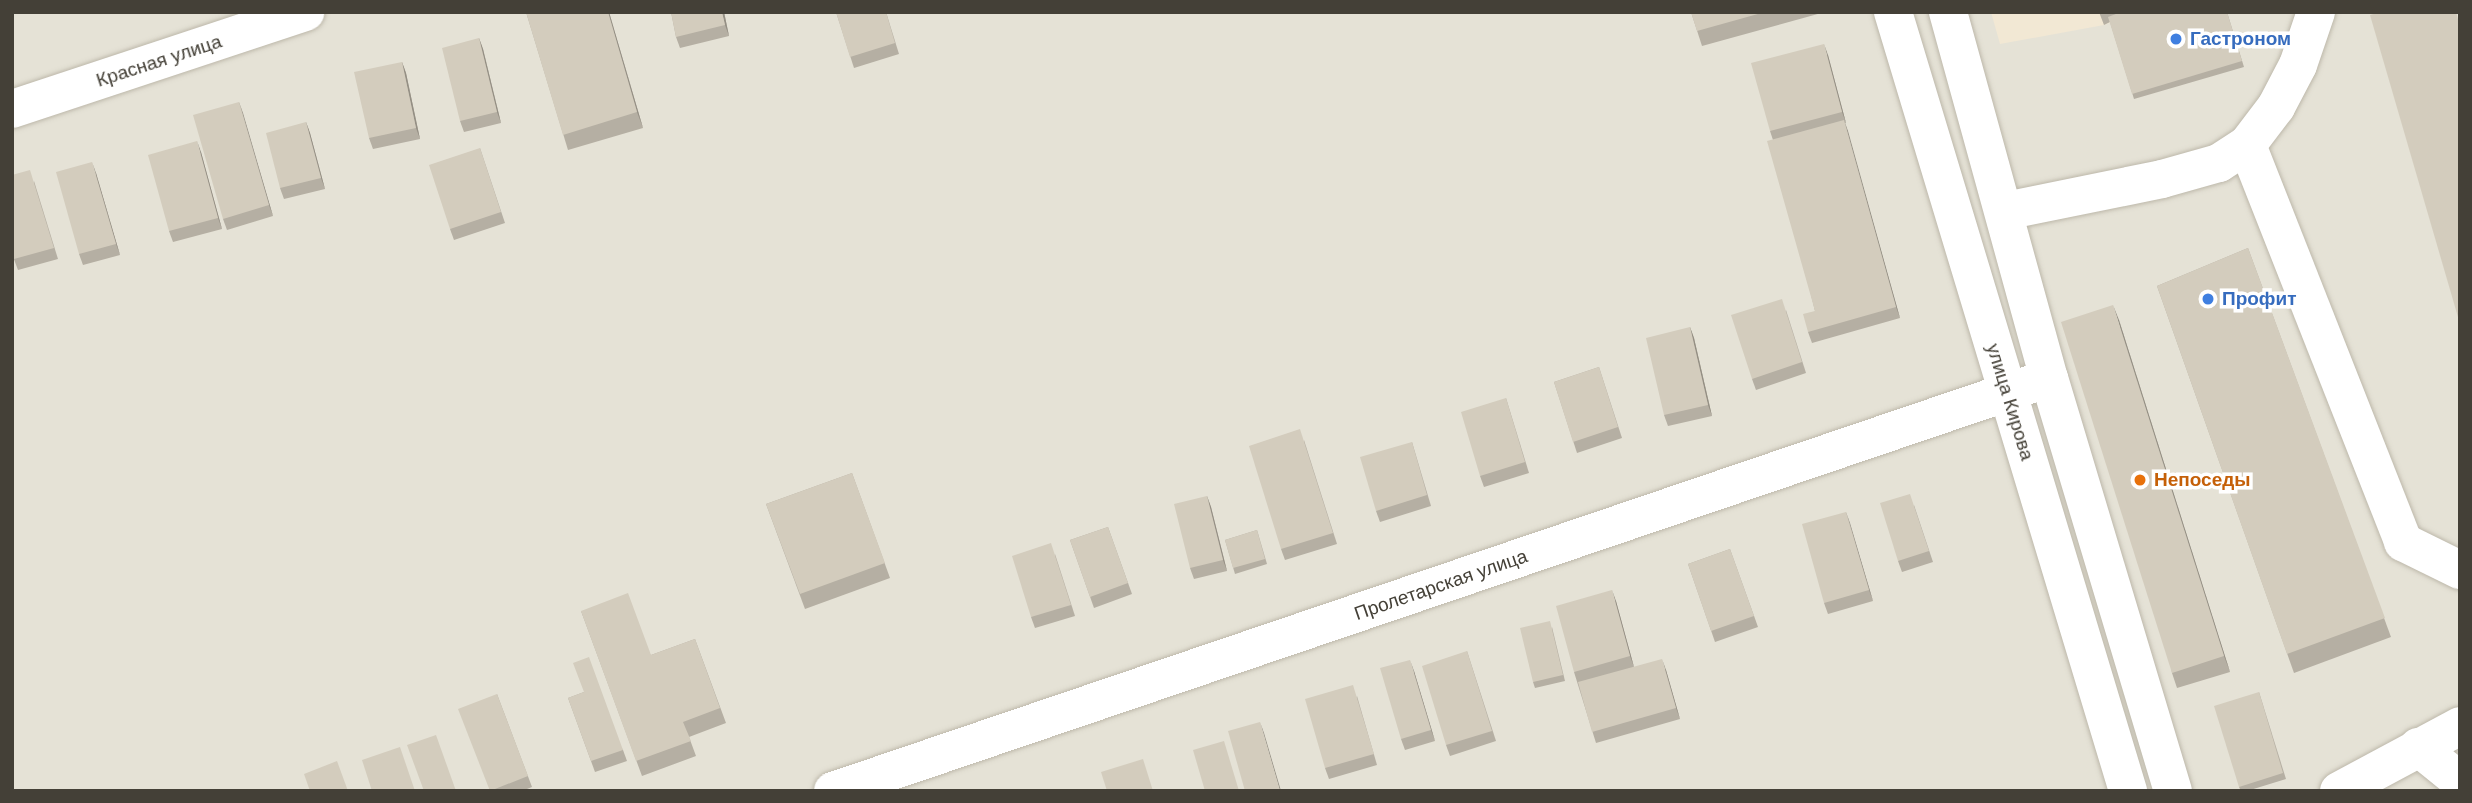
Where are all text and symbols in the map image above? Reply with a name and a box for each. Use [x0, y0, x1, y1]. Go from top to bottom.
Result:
place label: Гастроном [2190, 28, 2291, 50]
street label: Красная улица [93, 30, 225, 92]
marker: Гастроном [2168, 31, 2184, 47]
place label: Профит [2222, 288, 2296, 310]
marker: Профит [2200, 291, 2216, 307]
street label: улица Кирова [1981, 341, 2039, 463]
place label: Непоседы [2154, 469, 2251, 491]
marker: Непоседы [2132, 472, 2148, 488]
street label: Пролетарская улица [1351, 545, 1531, 625]

